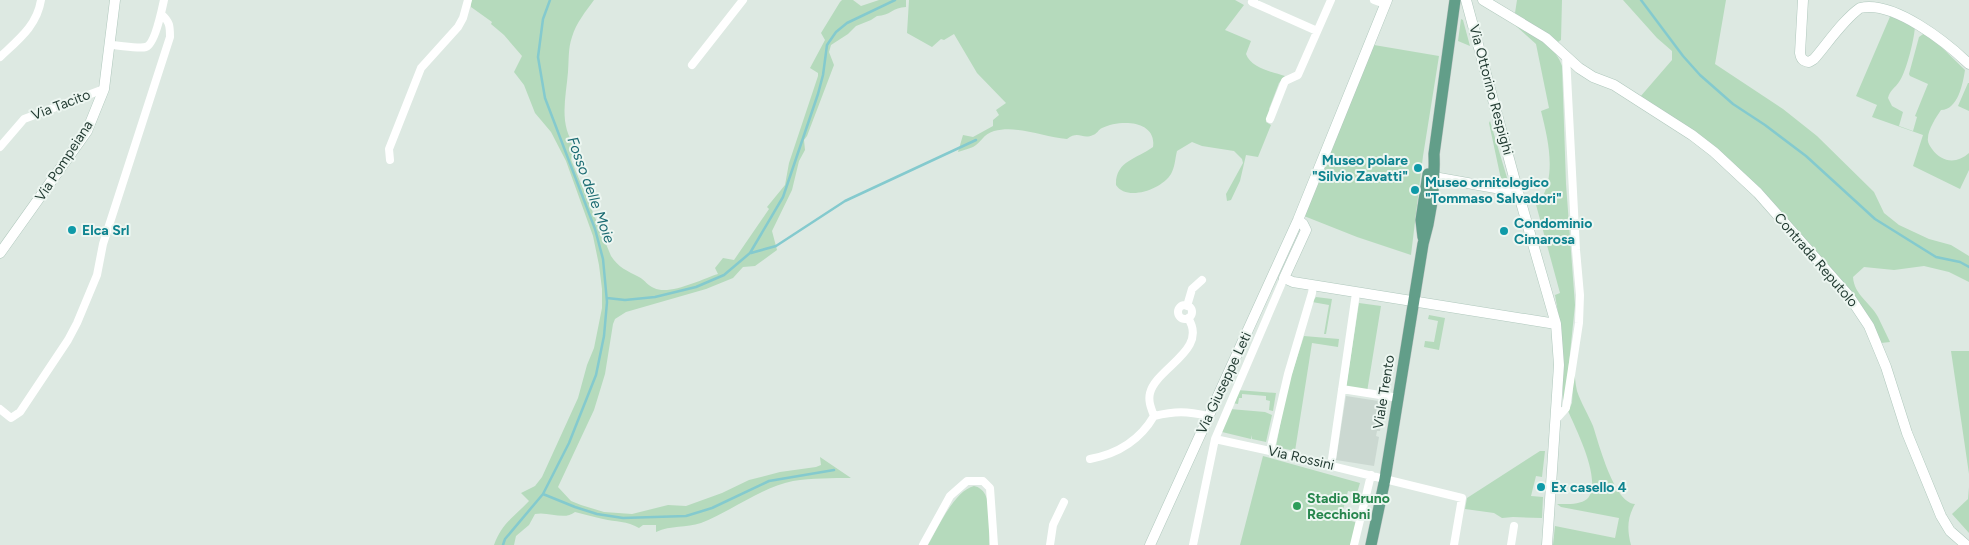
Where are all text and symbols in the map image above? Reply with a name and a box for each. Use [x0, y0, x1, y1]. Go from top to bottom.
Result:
street label: Via Ottorino Respighi [1465, 23, 1517, 157]
street label: Via Tacito [29, 86, 93, 124]
street label: Via Pompeiana [32, 117, 96, 205]
water label: Fosso delle Moie [563, 134, 619, 246]
place label: Museo polare "Silvio Zavatti" [1312, 152, 1408, 185]
marker: Museo polare "Silvio Zavatti" [1412, 162, 1424, 174]
place label: Museo ornitologico "Tommaso Salvadori" [1425, 174, 1562, 207]
marker: Museo ornitologico "Tommaso Salvadori" [1409, 184, 1421, 196]
street label: Contrada Reputolo [1771, 209, 1861, 311]
place label: Condominio Cimarosa [1514, 215, 1592, 248]
place label: Elca Srl [82, 222, 129, 239]
marker: Elca Srl [66, 224, 78, 236]
marker: Condominio Cimarosa [1498, 225, 1510, 237]
street label: Via Giuseppe Leti [1193, 329, 1255, 437]
street label: Viale Trento [1370, 354, 1398, 430]
street label: Via Rossini [1266, 442, 1336, 474]
place label: Ex casello 4 [1551, 479, 1627, 496]
marker: Ex casello 4 [1535, 481, 1547, 493]
place label: Stadio Bruno Recchioni [1307, 490, 1390, 523]
marker: Stadio Bruno Recchioni [1291, 500, 1303, 512]

